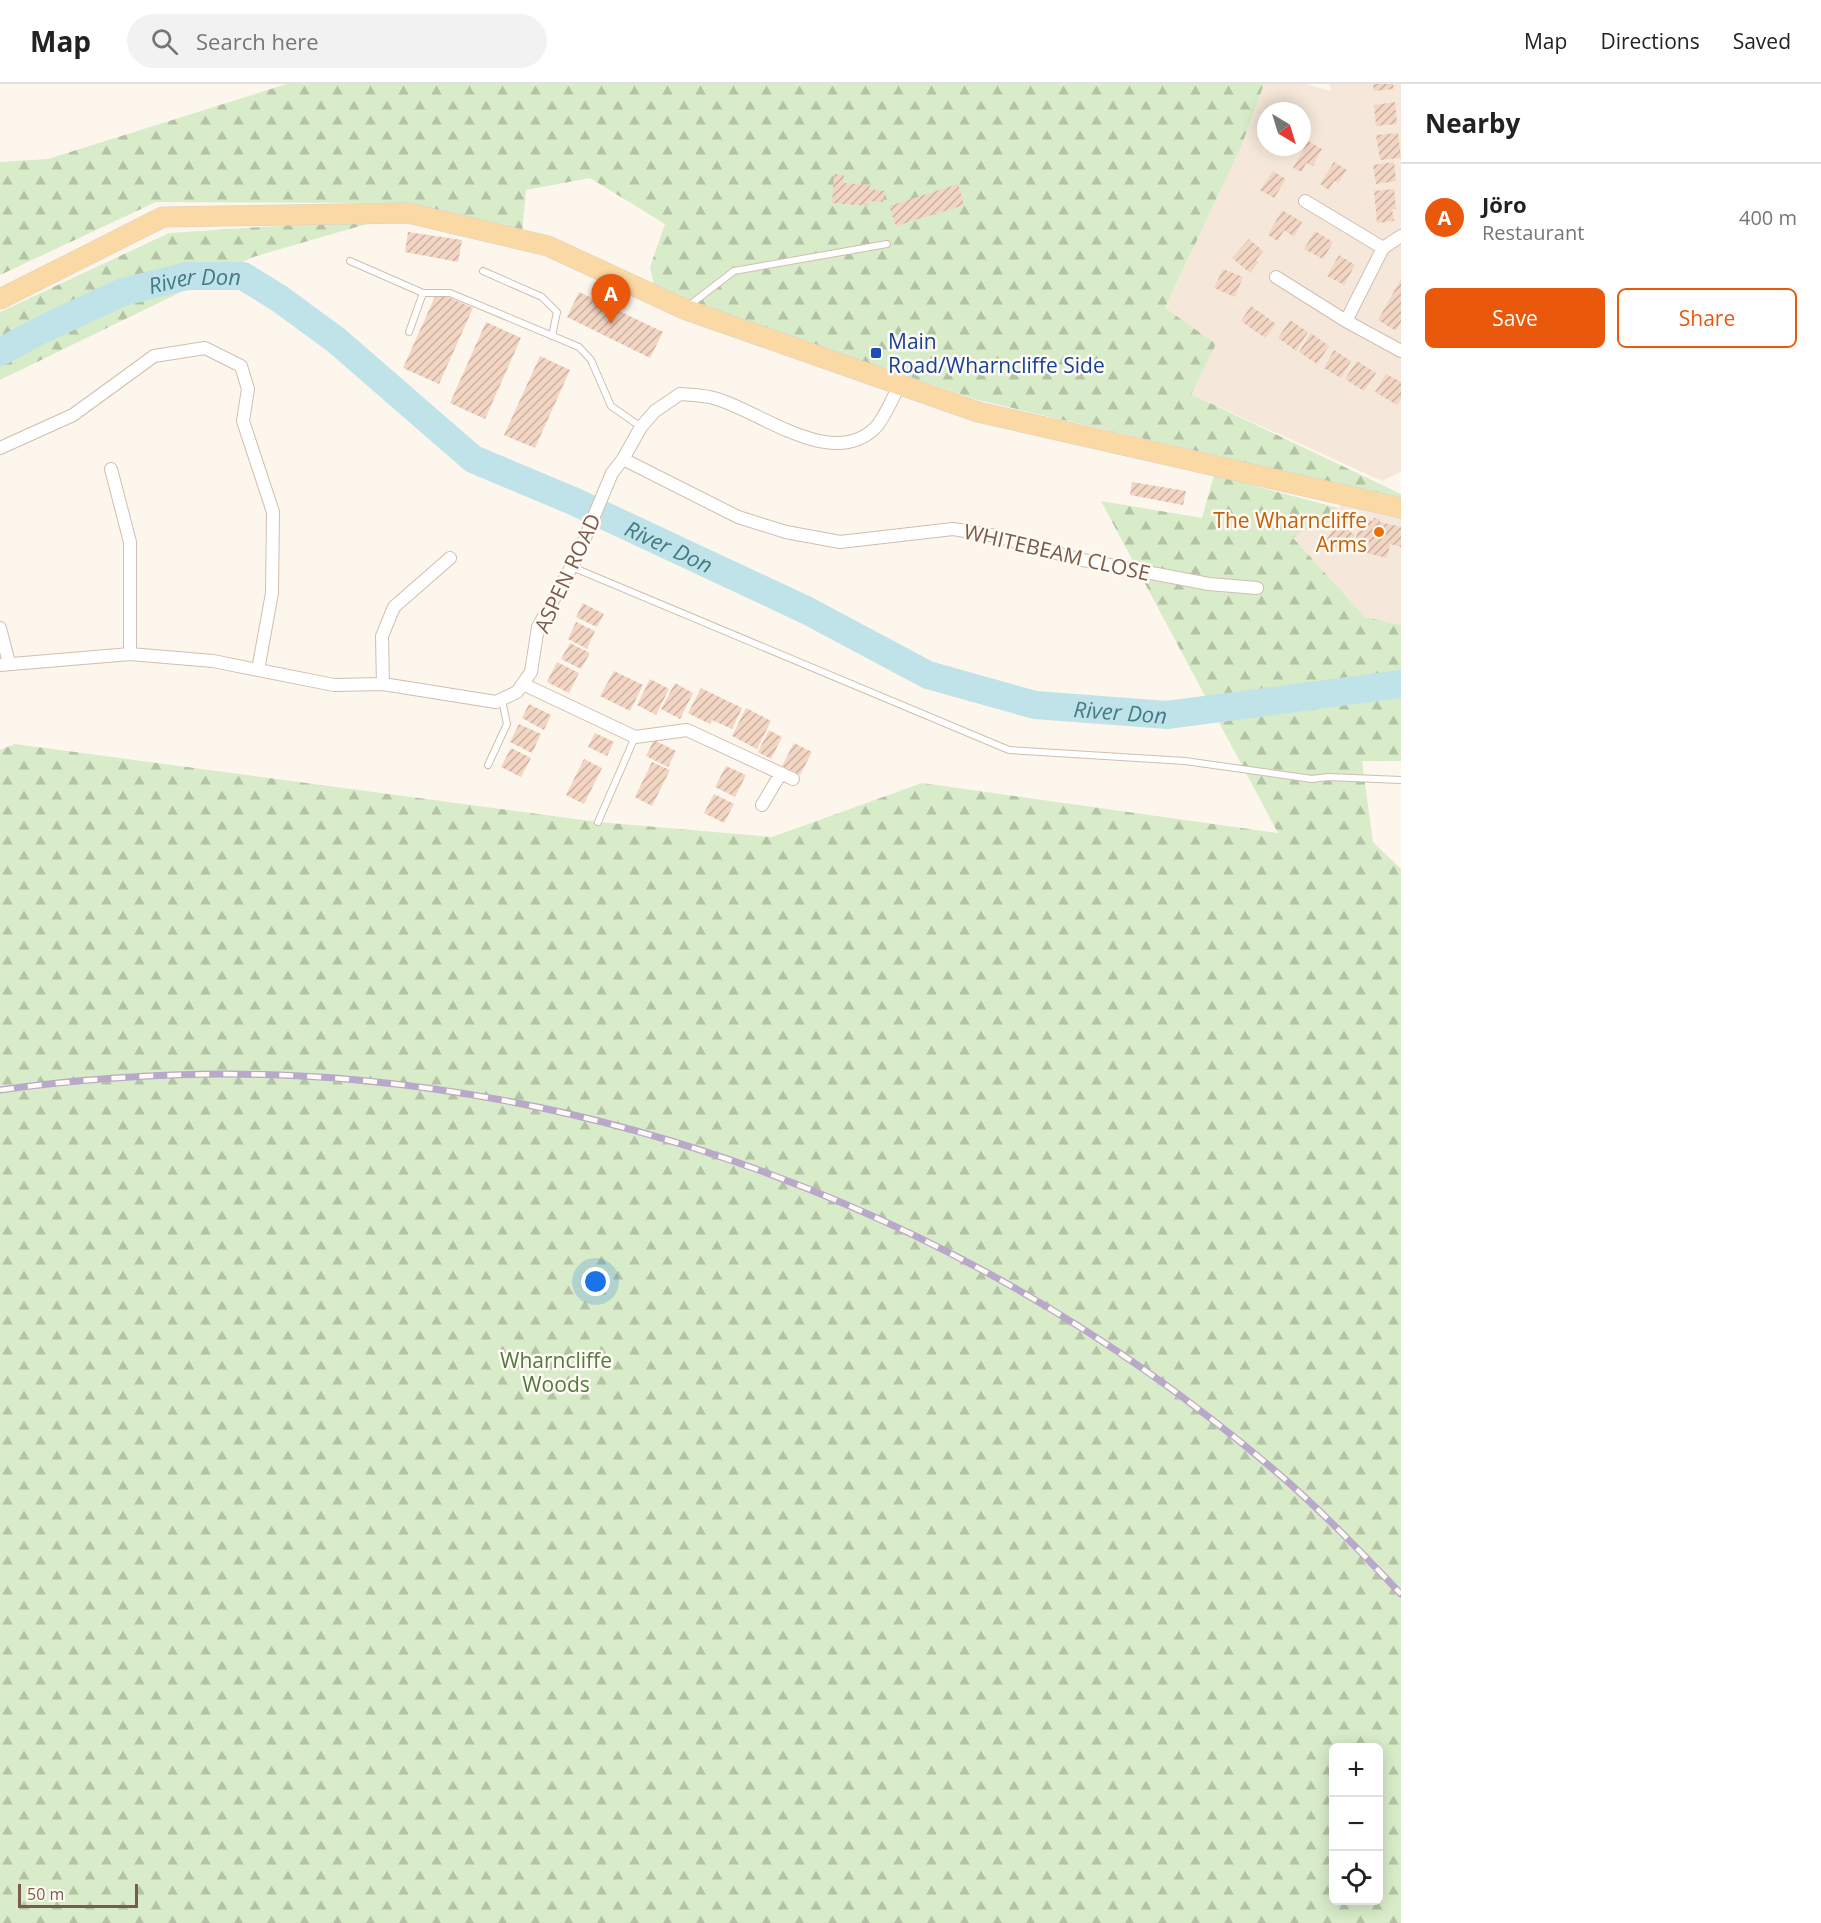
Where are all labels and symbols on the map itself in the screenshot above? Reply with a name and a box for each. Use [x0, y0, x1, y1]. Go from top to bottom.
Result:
north arrow [1257, 102, 1311, 156]
water label: River Don [145, 261, 241, 300]
pin: A [592, 274, 630, 324]
place label: Main Road/Wharncliffe Side [888, 327, 1105, 379]
marker: Main Road/Wharncliffe Side [869, 346, 883, 360]
place label: The Wharncliffe Arms [1213, 506, 1367, 558]
street label: ASPEN ROAD [527, 509, 607, 637]
water label: River Don [621, 513, 718, 579]
street label: WHITEBEAM CLOSE [961, 517, 1153, 587]
marker: The Wharncliffe Arms [1372, 525, 1386, 539]
water label: River Don [1073, 693, 1168, 730]
your location [581, 1267, 610, 1296]
park label: Wharncliffe Woods [500, 1346, 612, 1398]
scale bar [18, 1881, 138, 1908]

